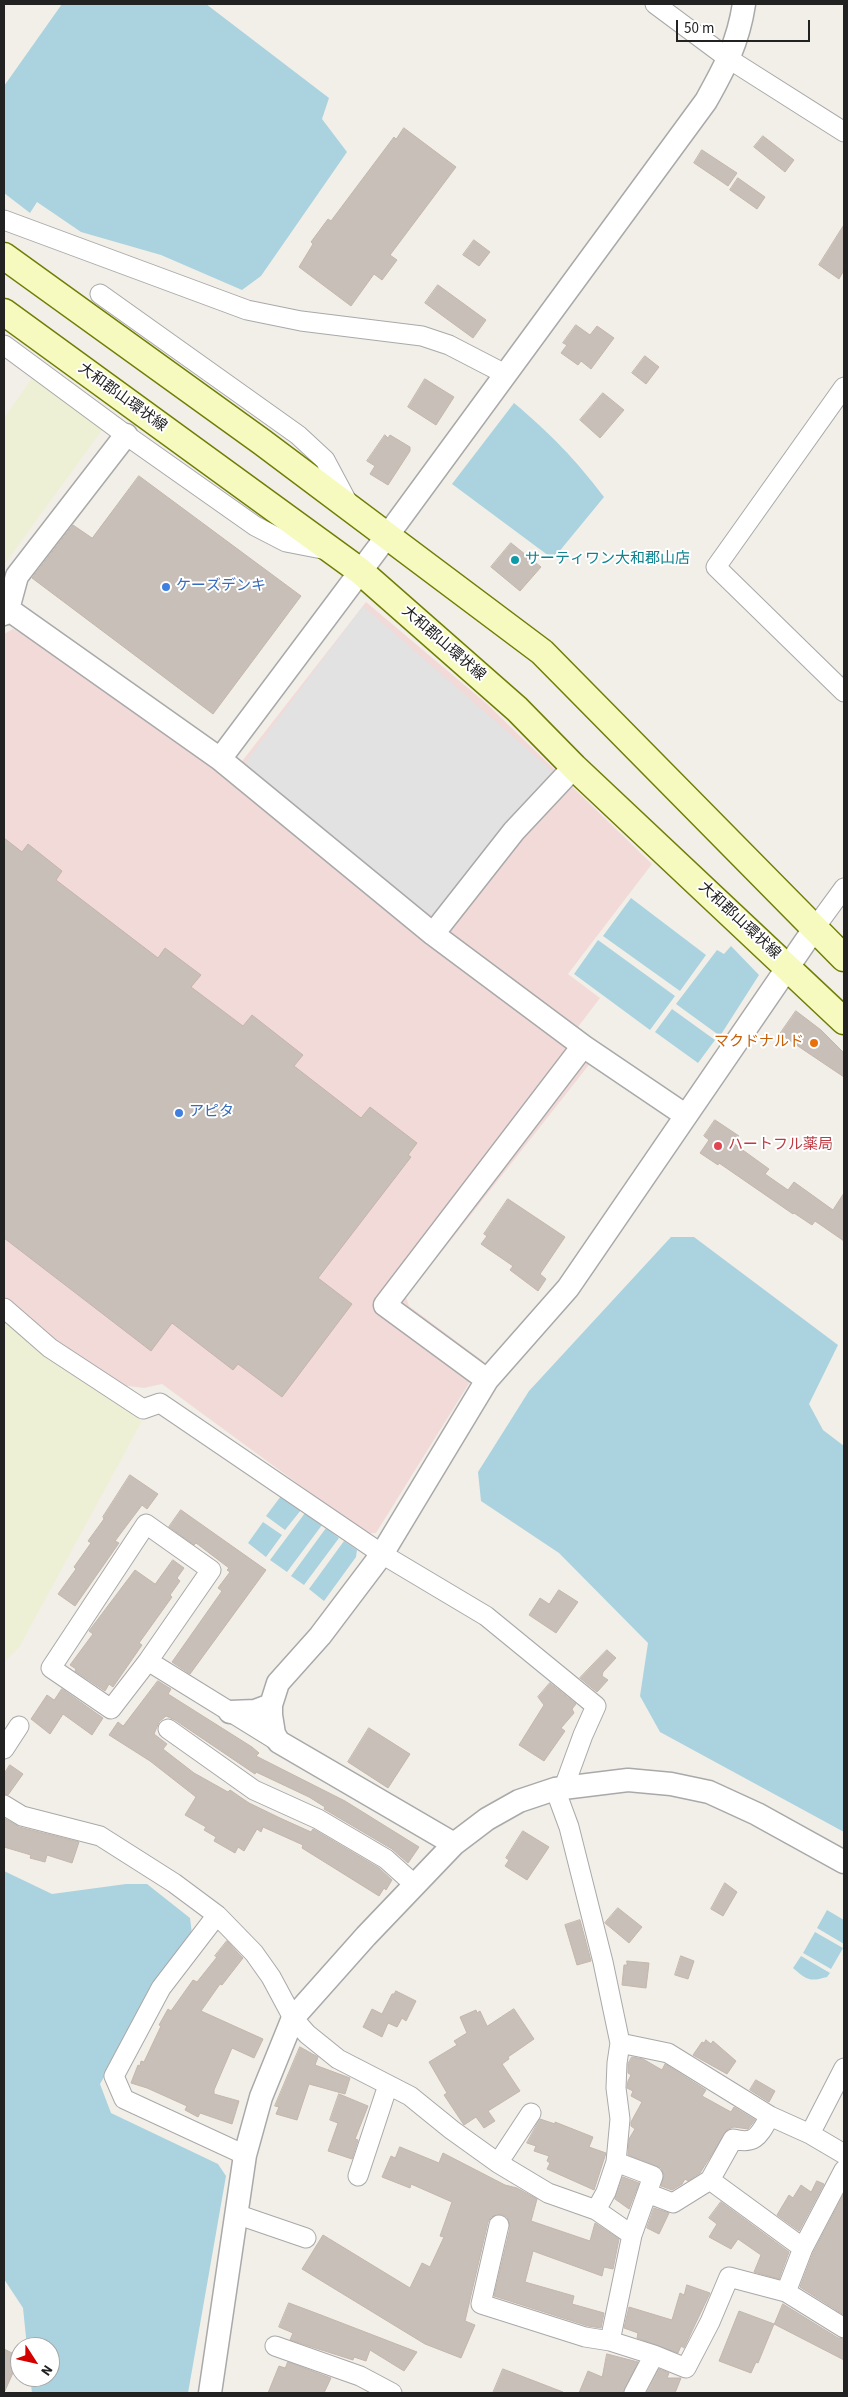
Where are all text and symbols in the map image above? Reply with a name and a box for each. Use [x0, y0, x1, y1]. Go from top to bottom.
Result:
scale bar [678, 10, 812, 42]
text: 50 m [684, 18, 714, 39]
street label: 大和郡山環状線 [74, 360, 170, 436]
place label: サーティワン大和郡山店 [525, 551, 690, 569]
marker: サーティワン大和郡山店 [509, 554, 521, 566]
place label: ケーズデンキ [176, 578, 266, 596]
marker: ケーズデンキ [160, 581, 172, 593]
street label: 大和郡山環状線 [397, 603, 489, 685]
street label: 大和郡山環状線 [694, 879, 784, 963]
place label: マクドナルド [714, 1034, 804, 1052]
marker: マクドナルド [808, 1037, 820, 1049]
place label: アピタ [189, 1104, 234, 1122]
marker: アピタ [173, 1107, 185, 1119]
place label: ハートフル薬局 [728, 1137, 833, 1155]
marker: ハートフル薬局 [712, 1140, 724, 1152]
north arrow [10, 2337, 60, 2387]
text: N [36, 2360, 57, 2380]

